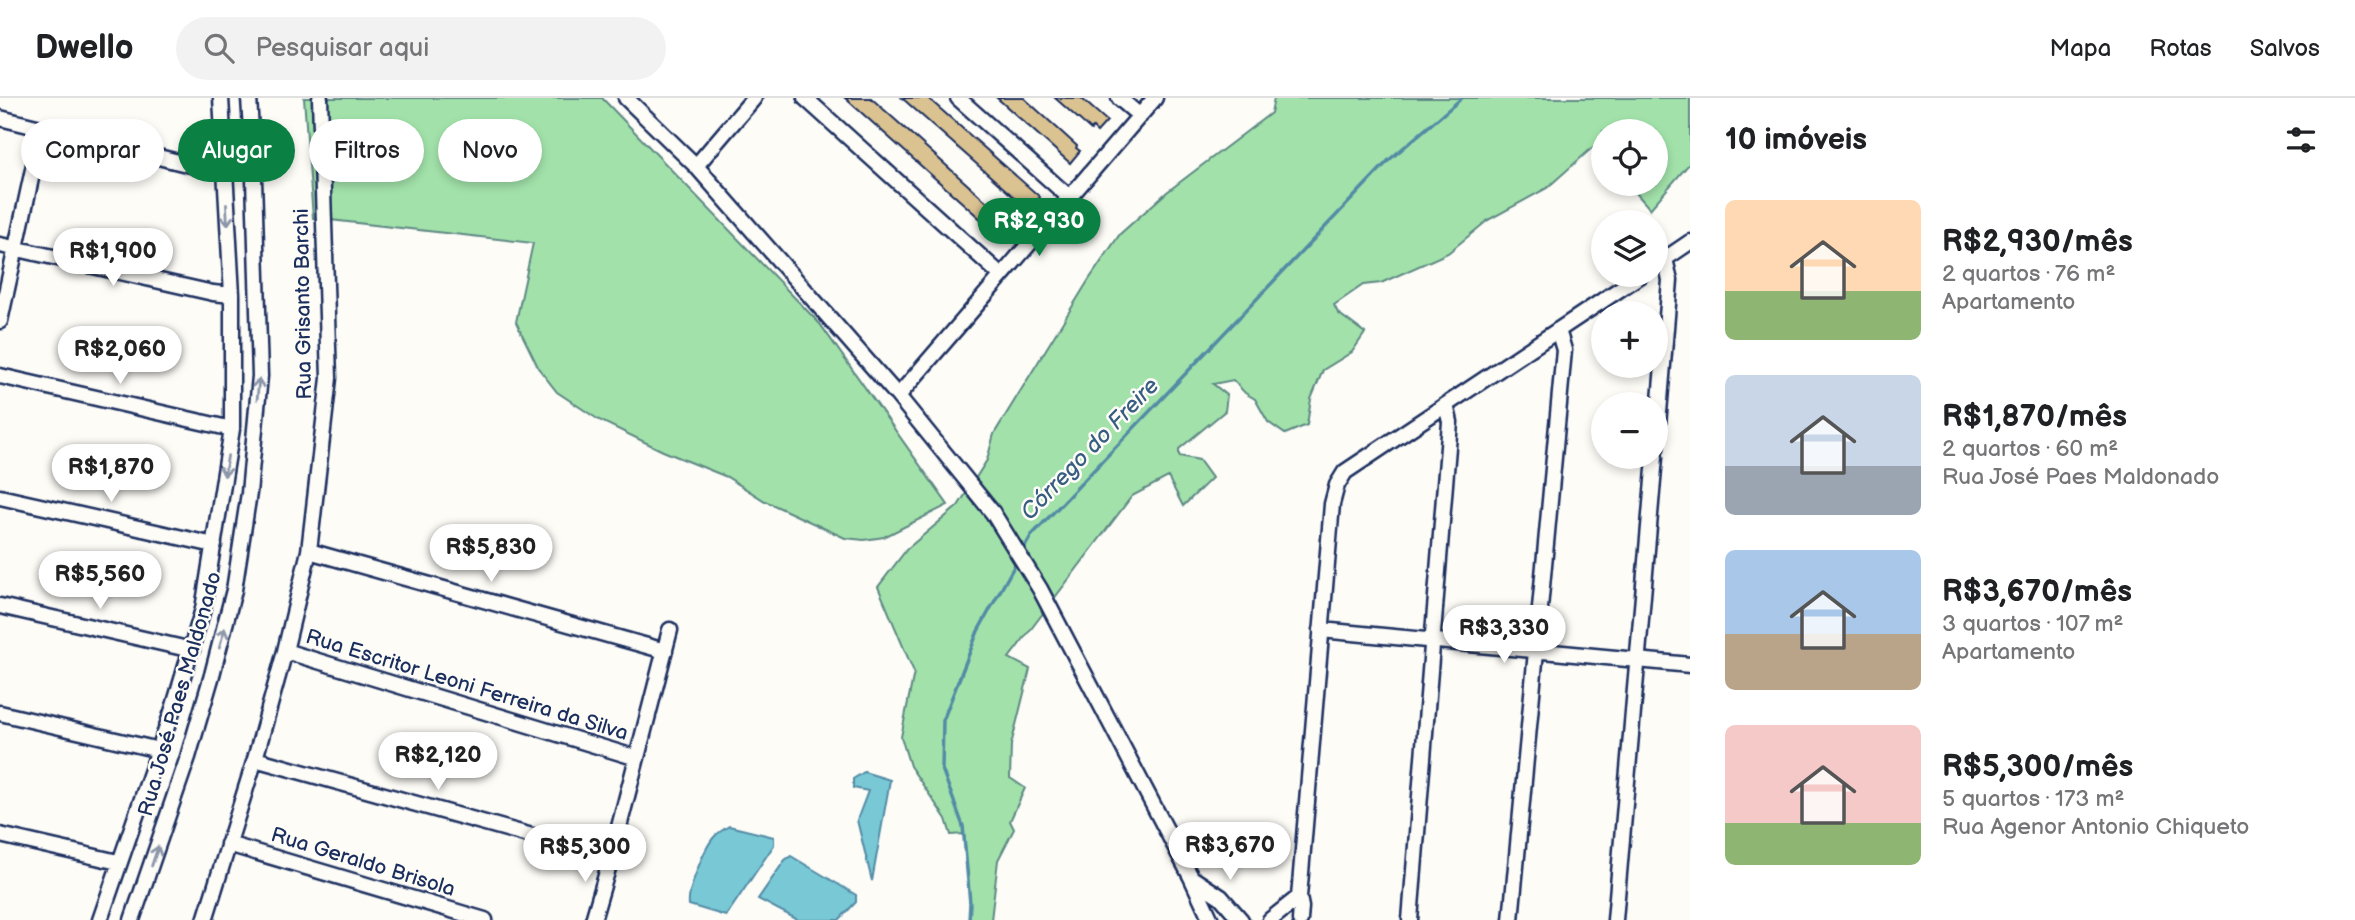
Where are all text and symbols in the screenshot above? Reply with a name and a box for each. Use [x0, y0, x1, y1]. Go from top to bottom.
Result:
search box [176, 17, 666, 80]
text: Dwello [35, 28, 134, 68]
icon: search [200, 29, 238, 67]
text: Pesquisar aqui [256, 33, 429, 64]
text: Mapa [2049, 34, 2111, 63]
text: Rotas [2149, 34, 2212, 63]
text: Salvos [2250, 34, 2320, 63]
chip: Comprar [21, 119, 164, 182]
chip: Alugar [178, 119, 295, 182]
chip: Filtros [309, 119, 424, 182]
chip: Novo [438, 119, 542, 182]
map controls [1591, 119, 1668, 469]
button: locate [1591, 119, 1668, 196]
icon: filters [2282, 121, 2320, 159]
text: 10 imóveis [1725, 122, 1867, 158]
pin: R$2,930 [974, 198, 1104, 258]
one-way arrow [221, 203, 234, 226]
text: R$2,930 [993, 207, 1085, 235]
street label: Rua Grisanto Barchi [289, 208, 317, 400]
button: layers [1591, 210, 1668, 287]
text: R$2,930/mês [1942, 224, 2133, 260]
pin: R$1,900 [48, 228, 178, 288]
icon: home [1781, 228, 1865, 312]
text: R$1,900 [69, 237, 157, 265]
text: 2 quartos · 76 m² [1942, 260, 2115, 288]
text: Apartamento [1942, 288, 2075, 316]
button: + [1591, 301, 1668, 378]
pin: R$2,060 [55, 327, 185, 386]
text: R$2,060 [74, 335, 166, 363]
water label: Córrego do Freire [1015, 372, 1165, 526]
one-way arrow [252, 379, 265, 401]
button: − [1591, 392, 1668, 469]
text: R$1,870/mês [1942, 399, 2127, 435]
icon: home [1781, 403, 1865, 487]
text: 2 quartos · 60 m² [1942, 435, 2118, 463]
pin: R$1,870 [46, 444, 176, 504]
text: R$1,870 [68, 453, 154, 481]
one-way arrow [219, 455, 232, 477]
text: Rua José Paes Maldonado [1942, 463, 2219, 491]
pin: R$5,830 [426, 524, 556, 584]
text: R$5,830 [446, 533, 536, 561]
pin: R$5,560 [35, 552, 165, 611]
text: R$5,560 [55, 560, 145, 588]
street label: Rua José Paes Maldonado [133, 569, 227, 819]
text: R$3,670/mês [1942, 574, 2132, 610]
icon: home [1781, 578, 1865, 662]
pin: R$3,330 [1439, 606, 1569, 665]
text: 3 quartos · 107 m² [1942, 610, 2124, 638]
text: R$3,330 [1459, 614, 1549, 642]
street label: Rua Escritor Leoni Ferreira da Silva [303, 624, 631, 746]
one-way arrow [216, 627, 229, 649]
text: Apartamento [1942, 638, 2075, 666]
pin: R$2,120 [373, 732, 503, 792]
text: R$2,120 [394, 741, 482, 769]
text: R$5,300/mês [1942, 749, 2133, 785]
icon: home [1781, 753, 1865, 837]
text: 5 quartos · 173 m² [1942, 785, 2125, 813]
text: Rua Agenor Antonio Chiqueto [1942, 813, 2249, 841]
street label: Rua Geraldo Brisola [268, 822, 458, 902]
pin: R$3,670 [1165, 822, 1295, 882]
pin: R$5,300 [520, 824, 650, 884]
text: R$3,670 [1185, 831, 1275, 859]
text: R$5,300 [539, 833, 631, 861]
one-way arrow [150, 845, 162, 867]

